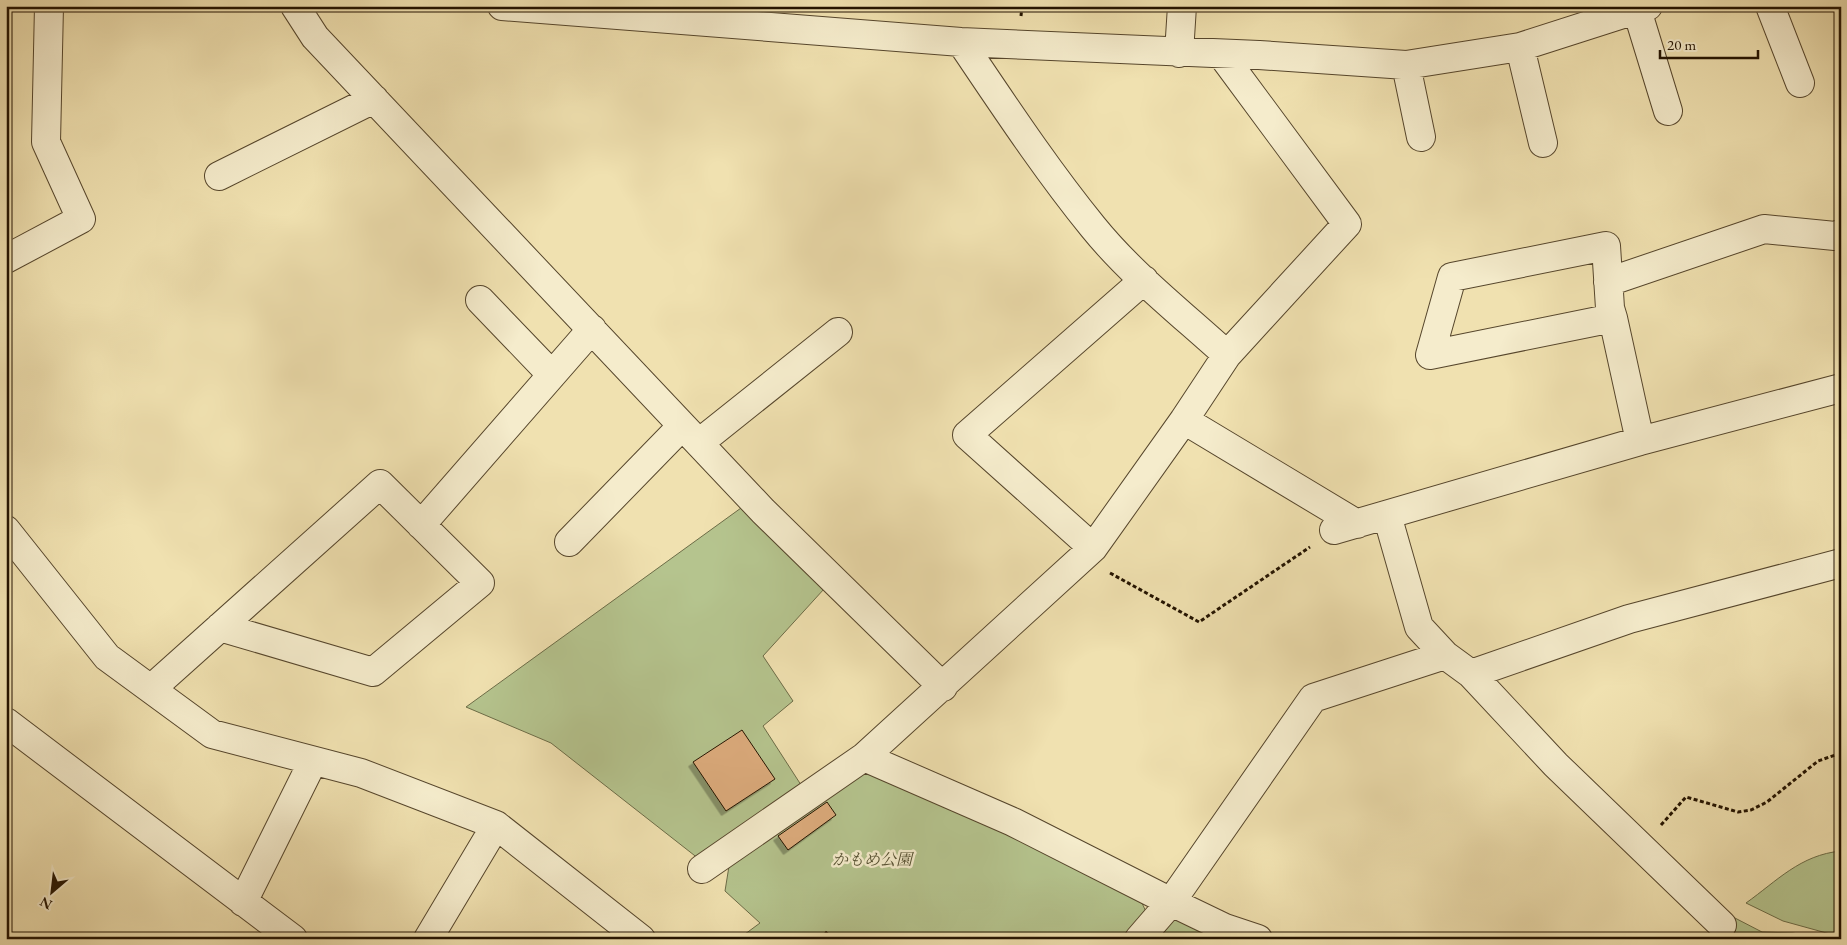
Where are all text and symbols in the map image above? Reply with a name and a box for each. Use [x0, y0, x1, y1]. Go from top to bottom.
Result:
scale bar [1660, 28, 1757, 60]
text: 20 m [1667, 35, 1696, 54]
park label: かもめ公園 [832, 849, 915, 870]
north arrow [28, 868, 78, 918]
text: N [36, 893, 55, 914]

